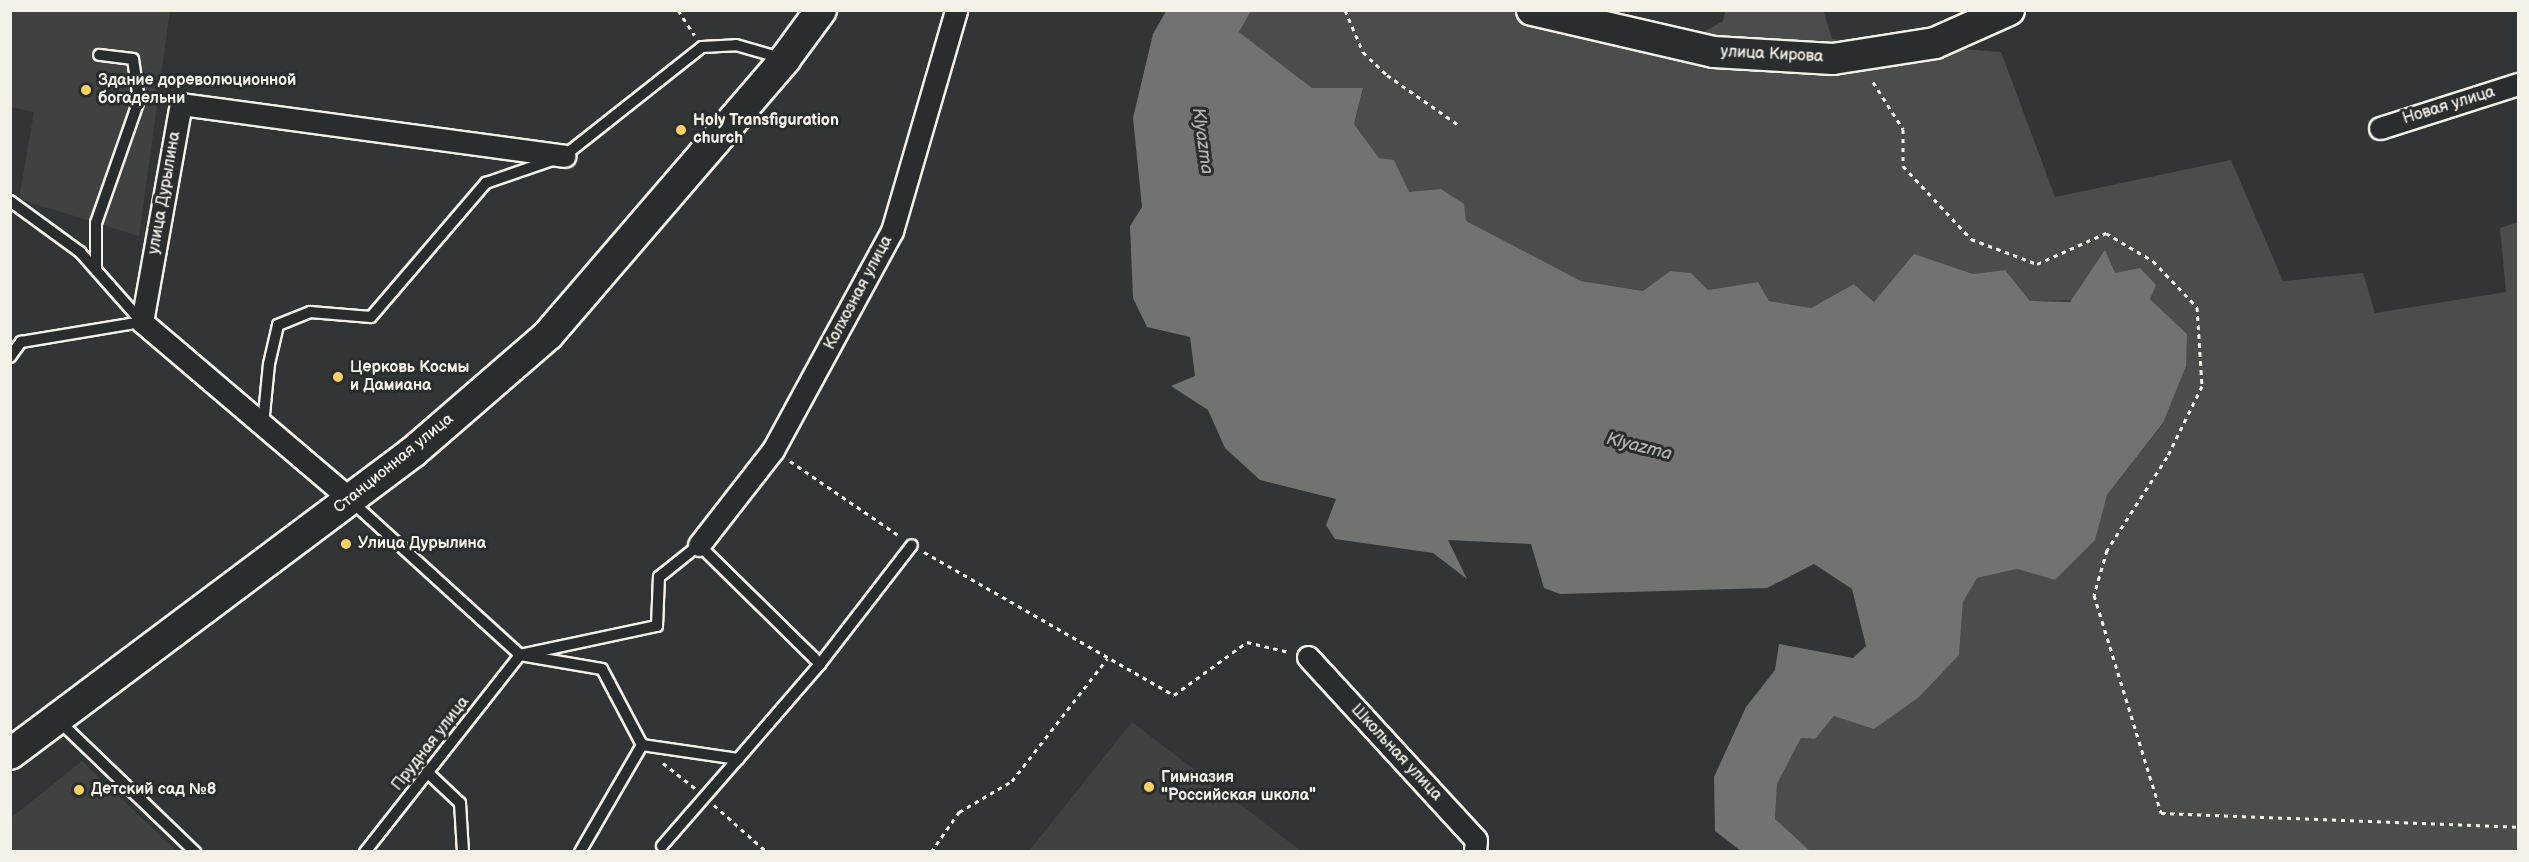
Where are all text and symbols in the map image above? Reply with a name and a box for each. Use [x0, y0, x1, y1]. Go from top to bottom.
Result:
street label: улица Кирова [1720, 43, 1824, 67]
place label: Здание дореволюционной богадельни [98, 71, 296, 109]
marker: Здание дореволюционной богадельни [79, 83, 93, 97]
street label: Новая улица [2401, 83, 2497, 129]
water label: Klyazma [1187, 106, 1217, 176]
place label: Holy Transfiguration church [693, 111, 839, 149]
marker: Holy Transfiguration church [674, 123, 688, 137]
street label: улица Дурылина [145, 130, 185, 256]
street label: Колхозная улица [821, 233, 897, 353]
place label: Церковь Космы и Дамиана [350, 358, 469, 396]
marker: Церковь Космы и Дамиана [331, 370, 345, 384]
street label: Станционная улица [330, 410, 458, 518]
water label: Klyazma [1604, 428, 1674, 466]
place label: Улица Дурылина [358, 534, 486, 554]
marker: Улица Дурылина [339, 537, 353, 551]
street label: Прудная улица [388, 693, 474, 795]
street label: Школьная улица [1346, 701, 1446, 805]
place label: Гимназия "Российская школа" [1161, 768, 1316, 806]
place label: Детский сад №8 [91, 780, 216, 800]
marker: Гимназия "Российская школа" [1142, 780, 1156, 794]
marker: Детский сад №8 [72, 783, 86, 797]

